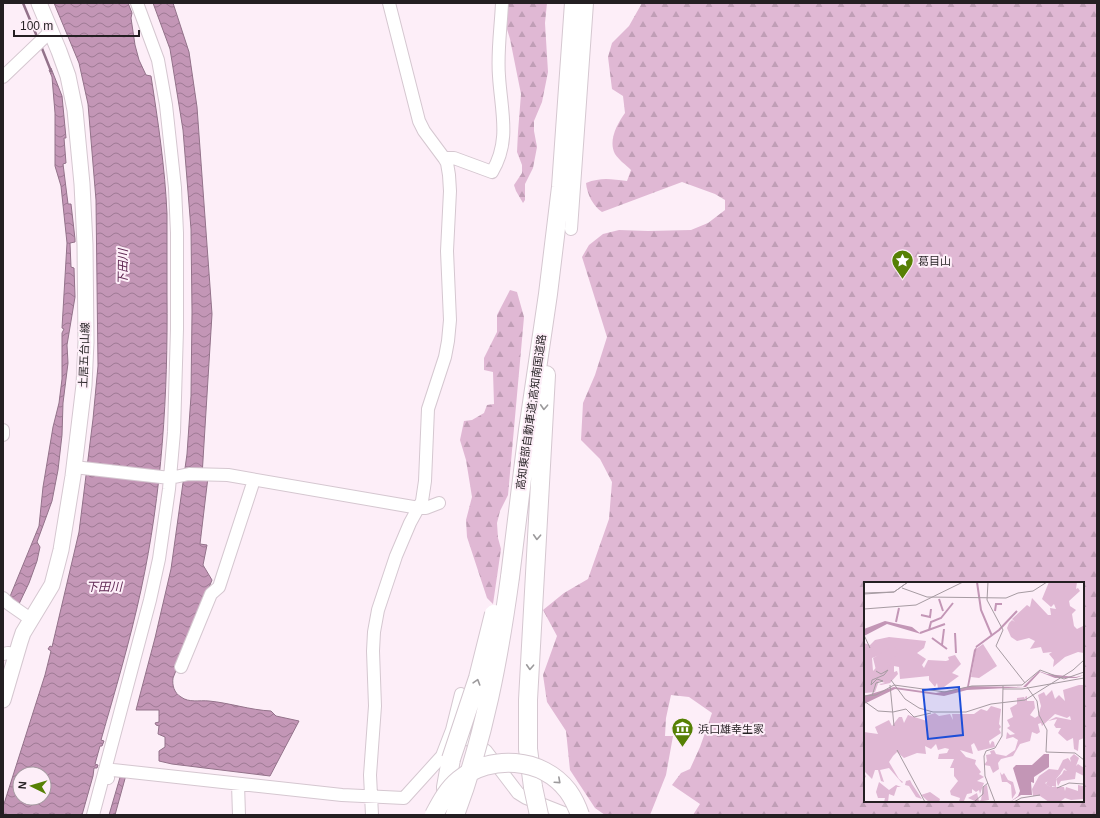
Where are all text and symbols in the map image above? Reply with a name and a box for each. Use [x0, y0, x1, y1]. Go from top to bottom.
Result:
scale bar [14, 12, 139, 38]
text: 100 m [20, 19, 53, 33]
water label: 下田川 [116, 247, 130, 285]
place icon: 葛目山 [890, 248, 916, 281]
place label: 葛目山 [918, 255, 951, 267]
street label: 土居五台山線 [77, 322, 91, 388]
street label: 高知東部自動車道;高知南国道路 [514, 333, 548, 491]
one-way arrow [540, 404, 549, 410]
one-way arrow [533, 534, 541, 540]
water label: 下田川 [86, 580, 124, 594]
inset map [864, 582, 1084, 802]
one-way arrow [526, 664, 534, 670]
one-way arrow [472, 679, 481, 686]
museum icon: 浜口雄幸生家 [670, 716, 696, 749]
place label: 浜口雄幸生家 [698, 723, 764, 735]
north arrow [12, 766, 52, 806]
one-way arrow [553, 776, 560, 783]
text: N [16, 781, 28, 790]

